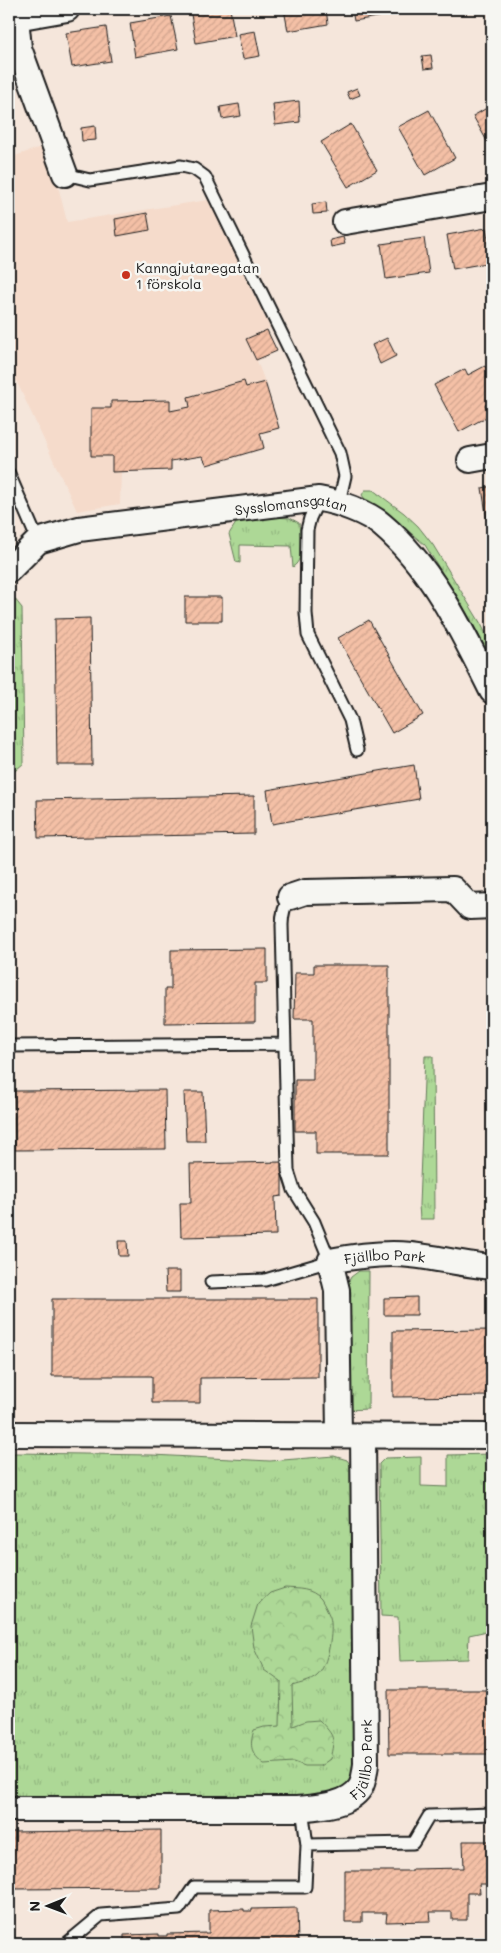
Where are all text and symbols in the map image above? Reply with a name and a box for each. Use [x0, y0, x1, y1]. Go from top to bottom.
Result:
place label: Kanngjutaregatan 1 förskola [136, 258, 259, 293]
marker: Kanngjutaregatan 1 förskola [120, 269, 132, 281]
street label: Sysslomansgatan [234, 489, 351, 519]
street label: Fjällbo Park [343, 1244, 427, 1268]
street label: Fjällbo Park [345, 1719, 375, 1804]
north arrow [22, 1880, 72, 1930]
text: N [25, 1901, 44, 1912]

